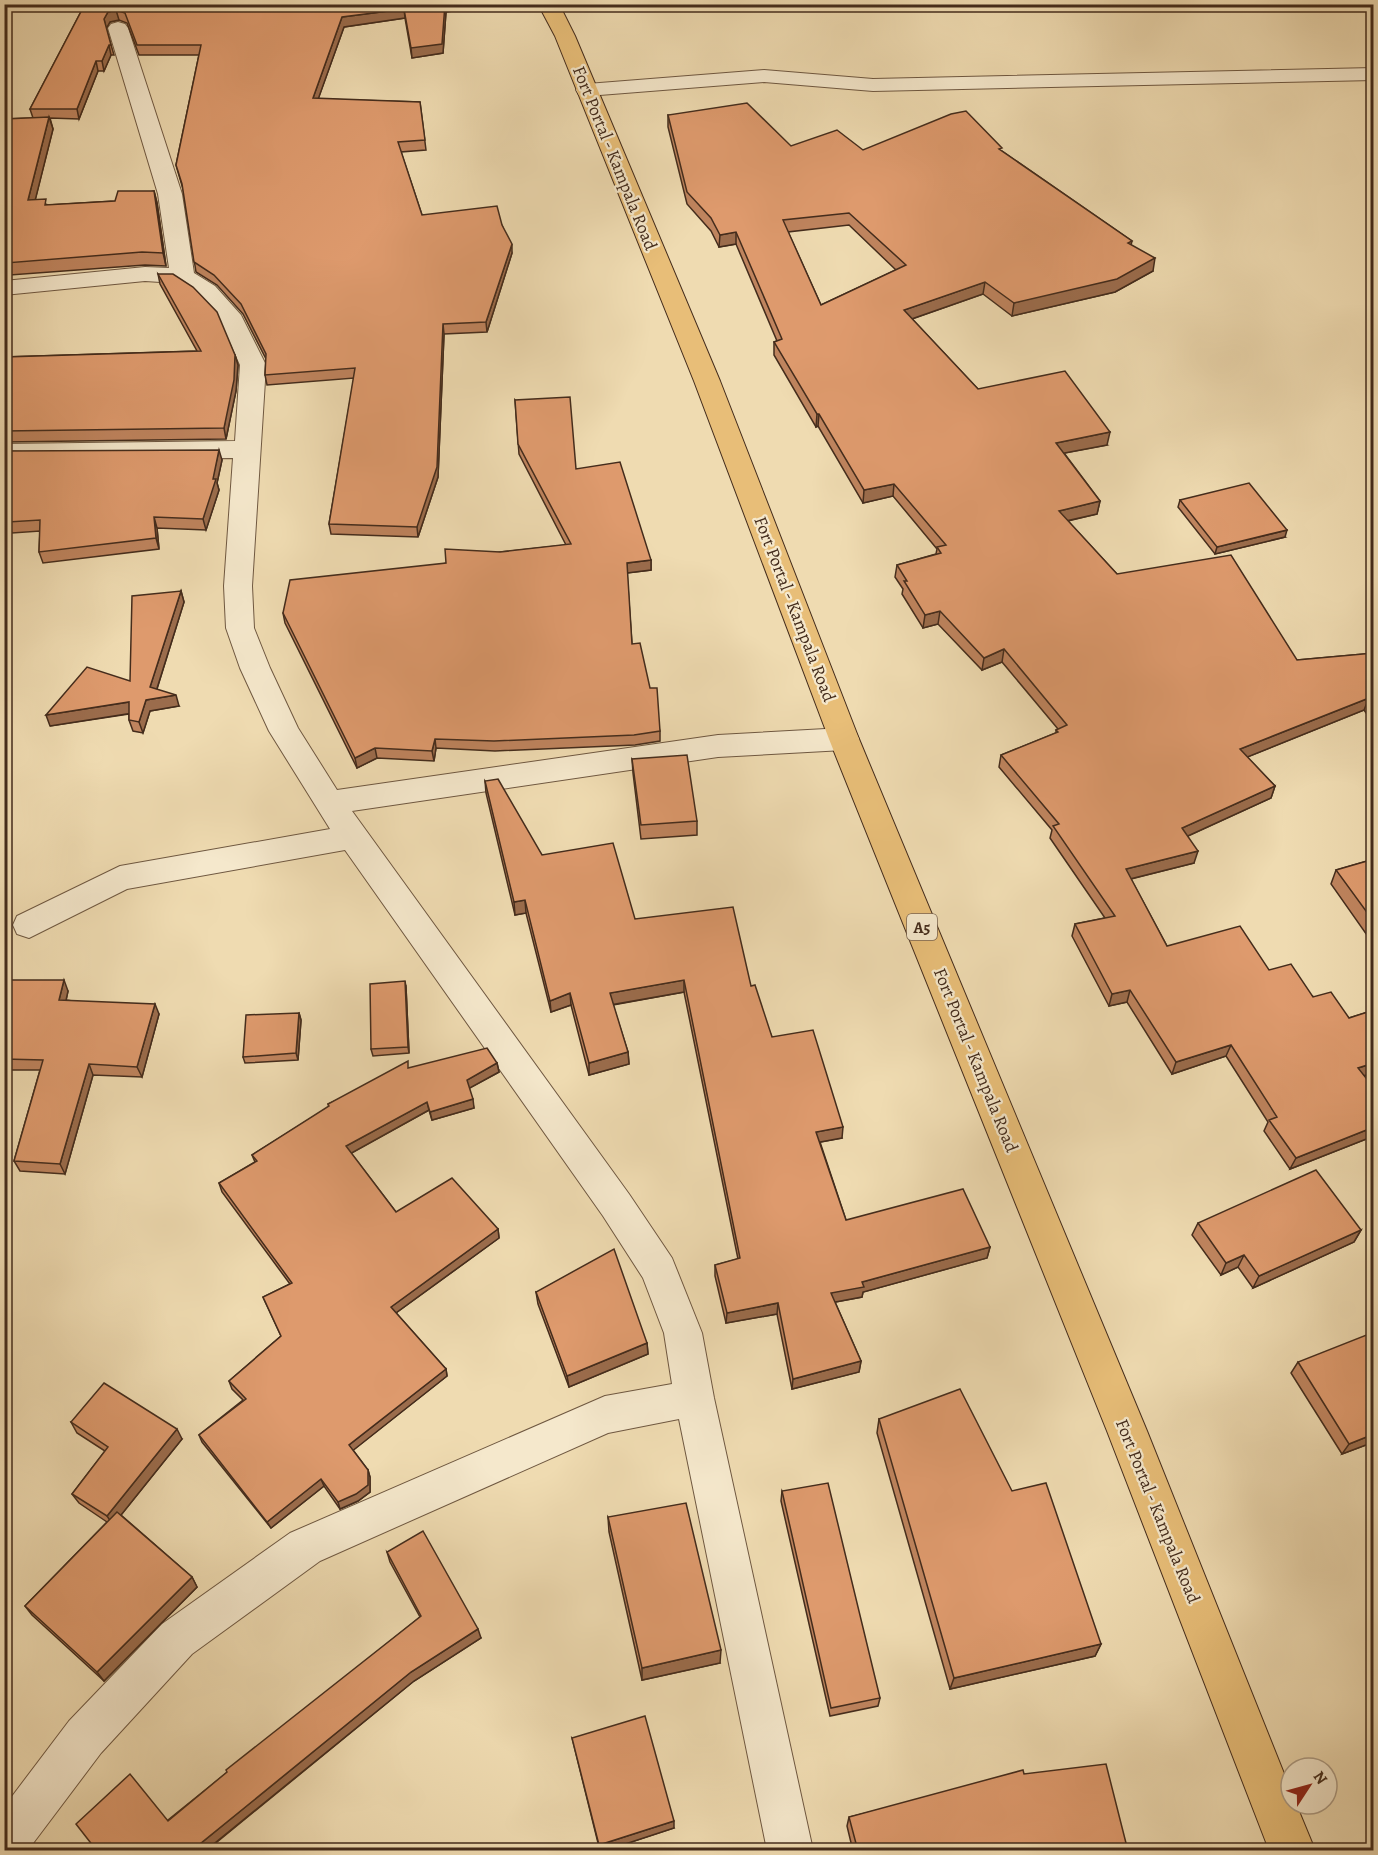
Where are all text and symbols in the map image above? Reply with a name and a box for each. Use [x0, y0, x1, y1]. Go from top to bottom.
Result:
street label: Fort Portal - Kampala Road [567, 62, 663, 254]
street label: Fort Portal - Kampala Road [749, 513, 842, 706]
road number: A5 [907, 914, 937, 940]
street label: Fort Portal - Kampala Road [928, 964, 1024, 1156]
street label: Fort Portal - Kampala Road [1110, 1415, 1206, 1607]
north arrow [1279, 1756, 1339, 1816]
text: N [1308, 1767, 1333, 1789]

